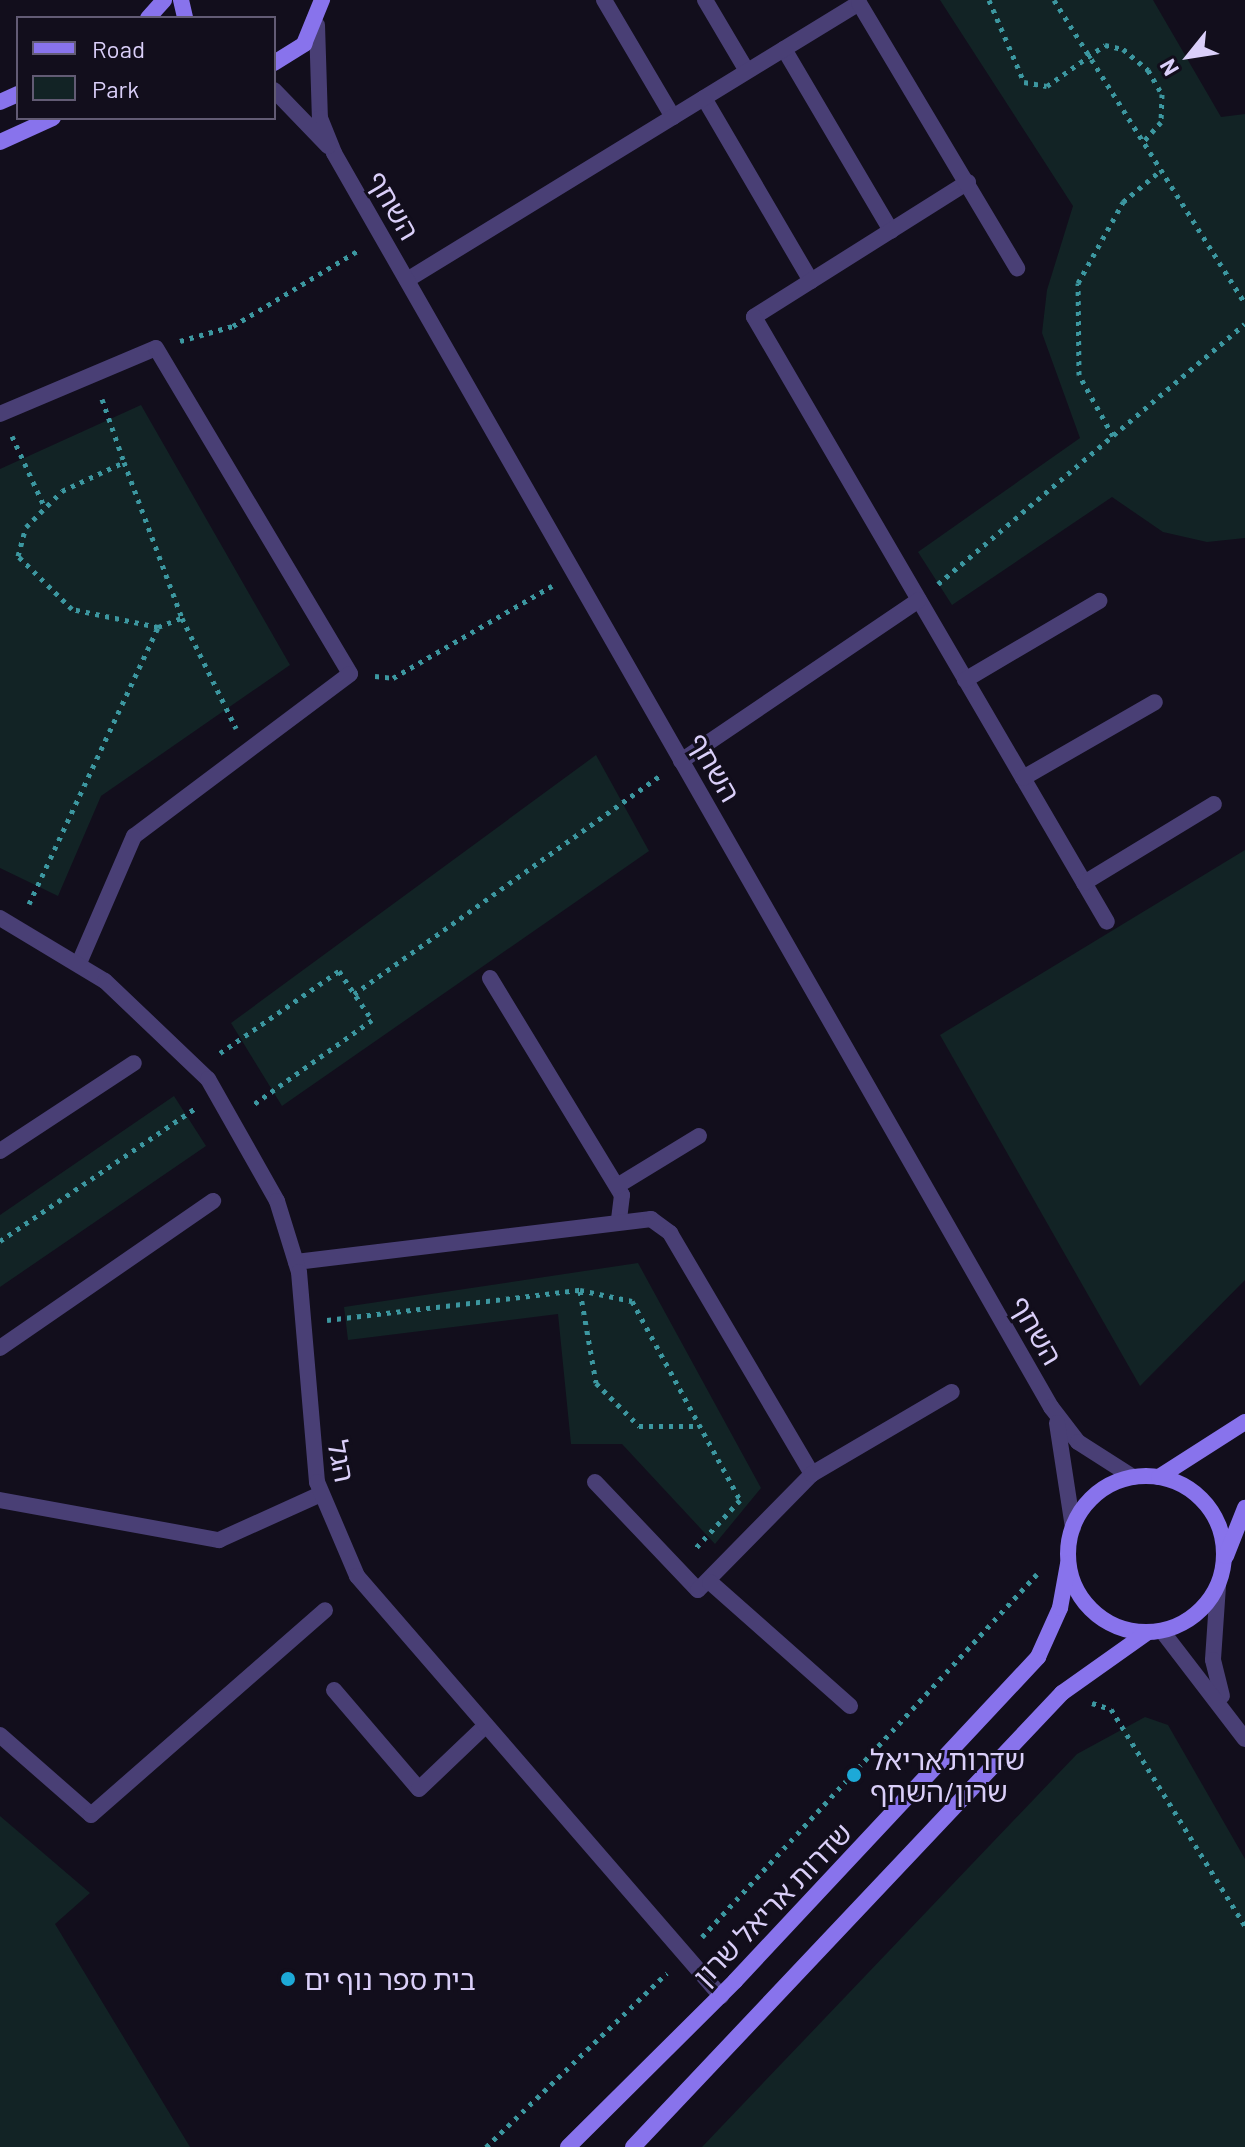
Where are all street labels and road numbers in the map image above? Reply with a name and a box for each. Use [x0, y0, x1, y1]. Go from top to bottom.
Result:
street label: השחף [361, 165, 427, 245]
street label: השחף [682, 727, 748, 807]
street label: השחף [1004, 1290, 1070, 1370]
street label: הגל [321, 1437, 363, 1485]
street label: שדרות אריאל שרון [686, 1816, 858, 1992]

